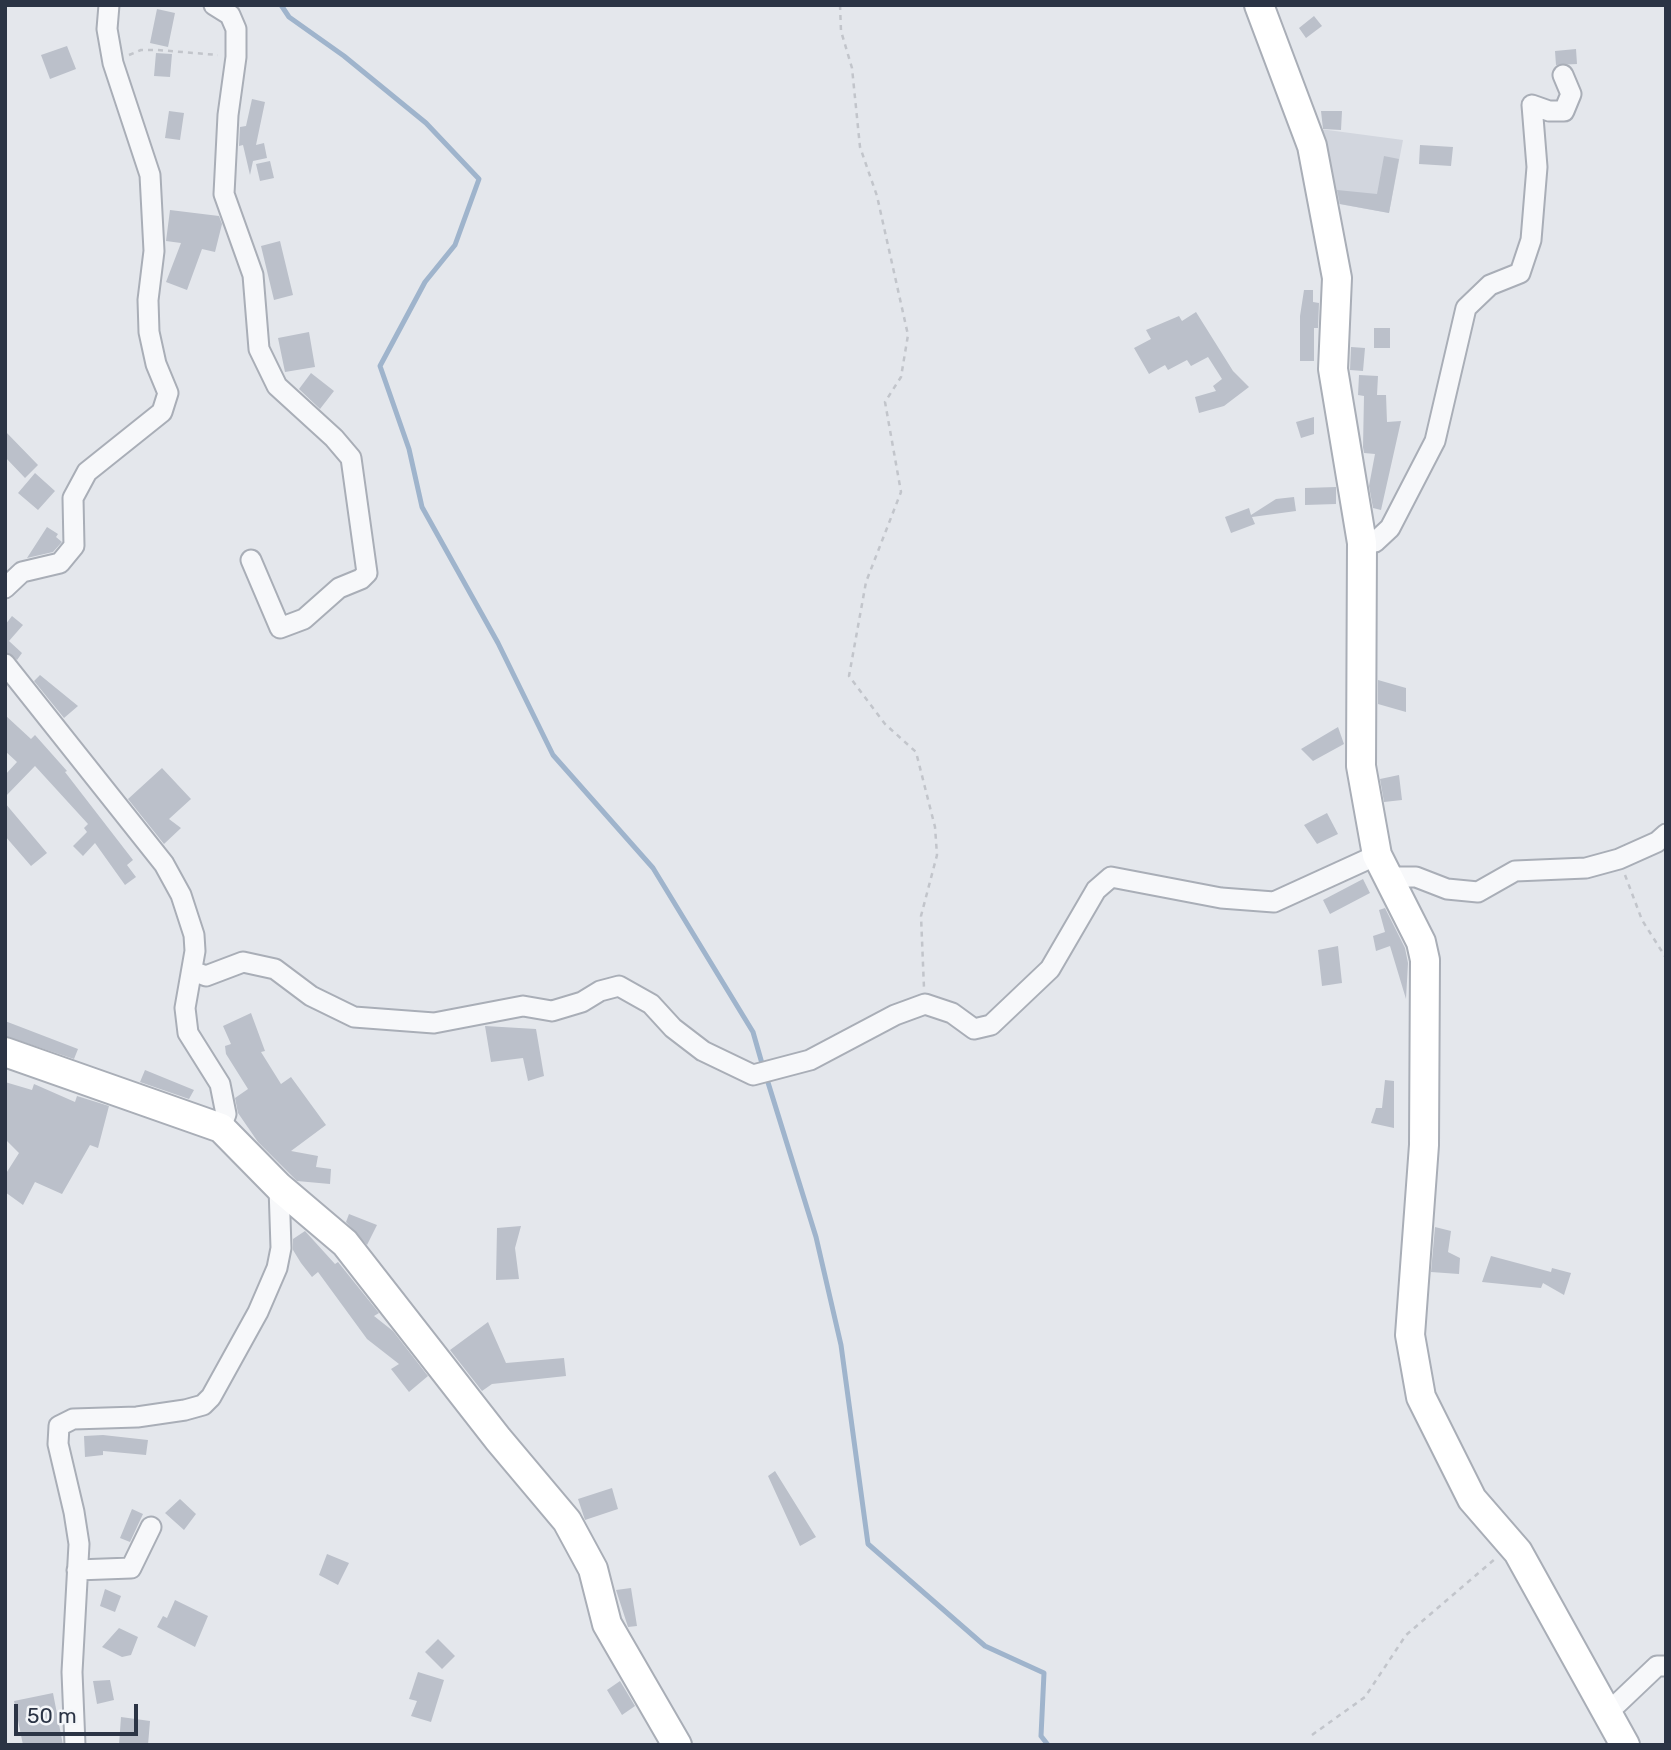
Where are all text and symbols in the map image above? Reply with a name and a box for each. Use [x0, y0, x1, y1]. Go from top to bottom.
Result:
scale bar [18, 1690, 142, 1734]
text: 50 m [27, 1703, 77, 1728]

